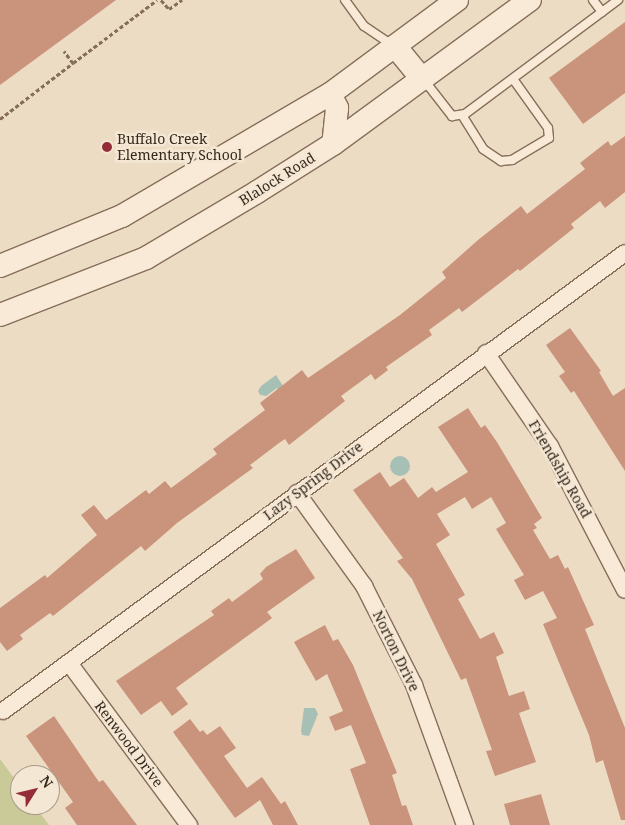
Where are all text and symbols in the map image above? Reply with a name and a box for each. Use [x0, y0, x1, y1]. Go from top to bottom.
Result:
place label: Buffalo Creek Elementary School [117, 131, 242, 164]
marker: Buffalo Creek Elementary School [101, 141, 113, 153]
street label: Blalock Road [236, 149, 318, 209]
street label: Friendship Road [525, 417, 595, 521]
street label: Lazy Spring Drive [260, 438, 366, 524]
street label: Norton Drive [369, 608, 423, 694]
street label: Renwood Drive [91, 698, 167, 790]
north arrow [10, 765, 60, 815]
text: N [36, 771, 58, 792]

